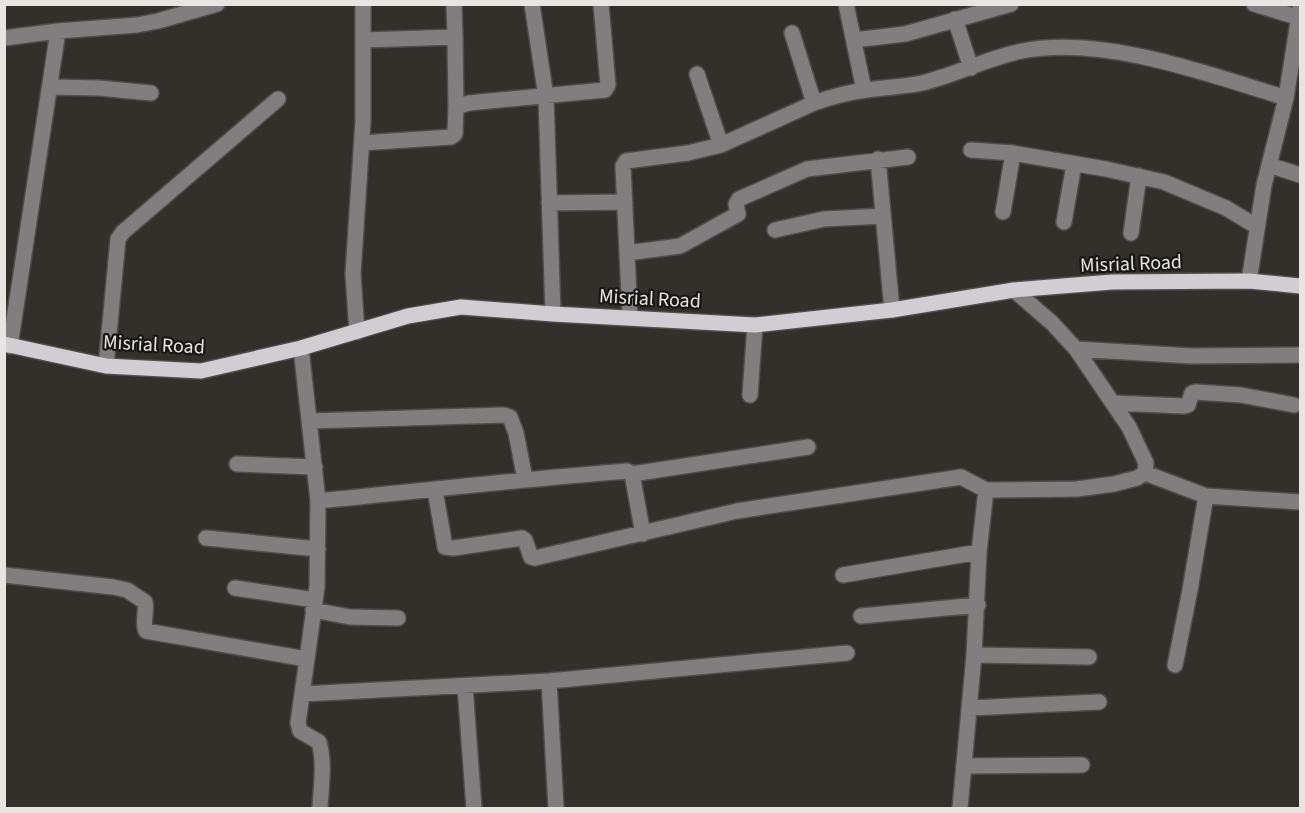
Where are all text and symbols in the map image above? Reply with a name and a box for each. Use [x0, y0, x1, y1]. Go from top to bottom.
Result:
street label: Misrial Road [1080, 248, 1182, 280]
street label: Misrial Road [598, 282, 702, 316]
street label: Misrial Road [102, 328, 206, 362]

